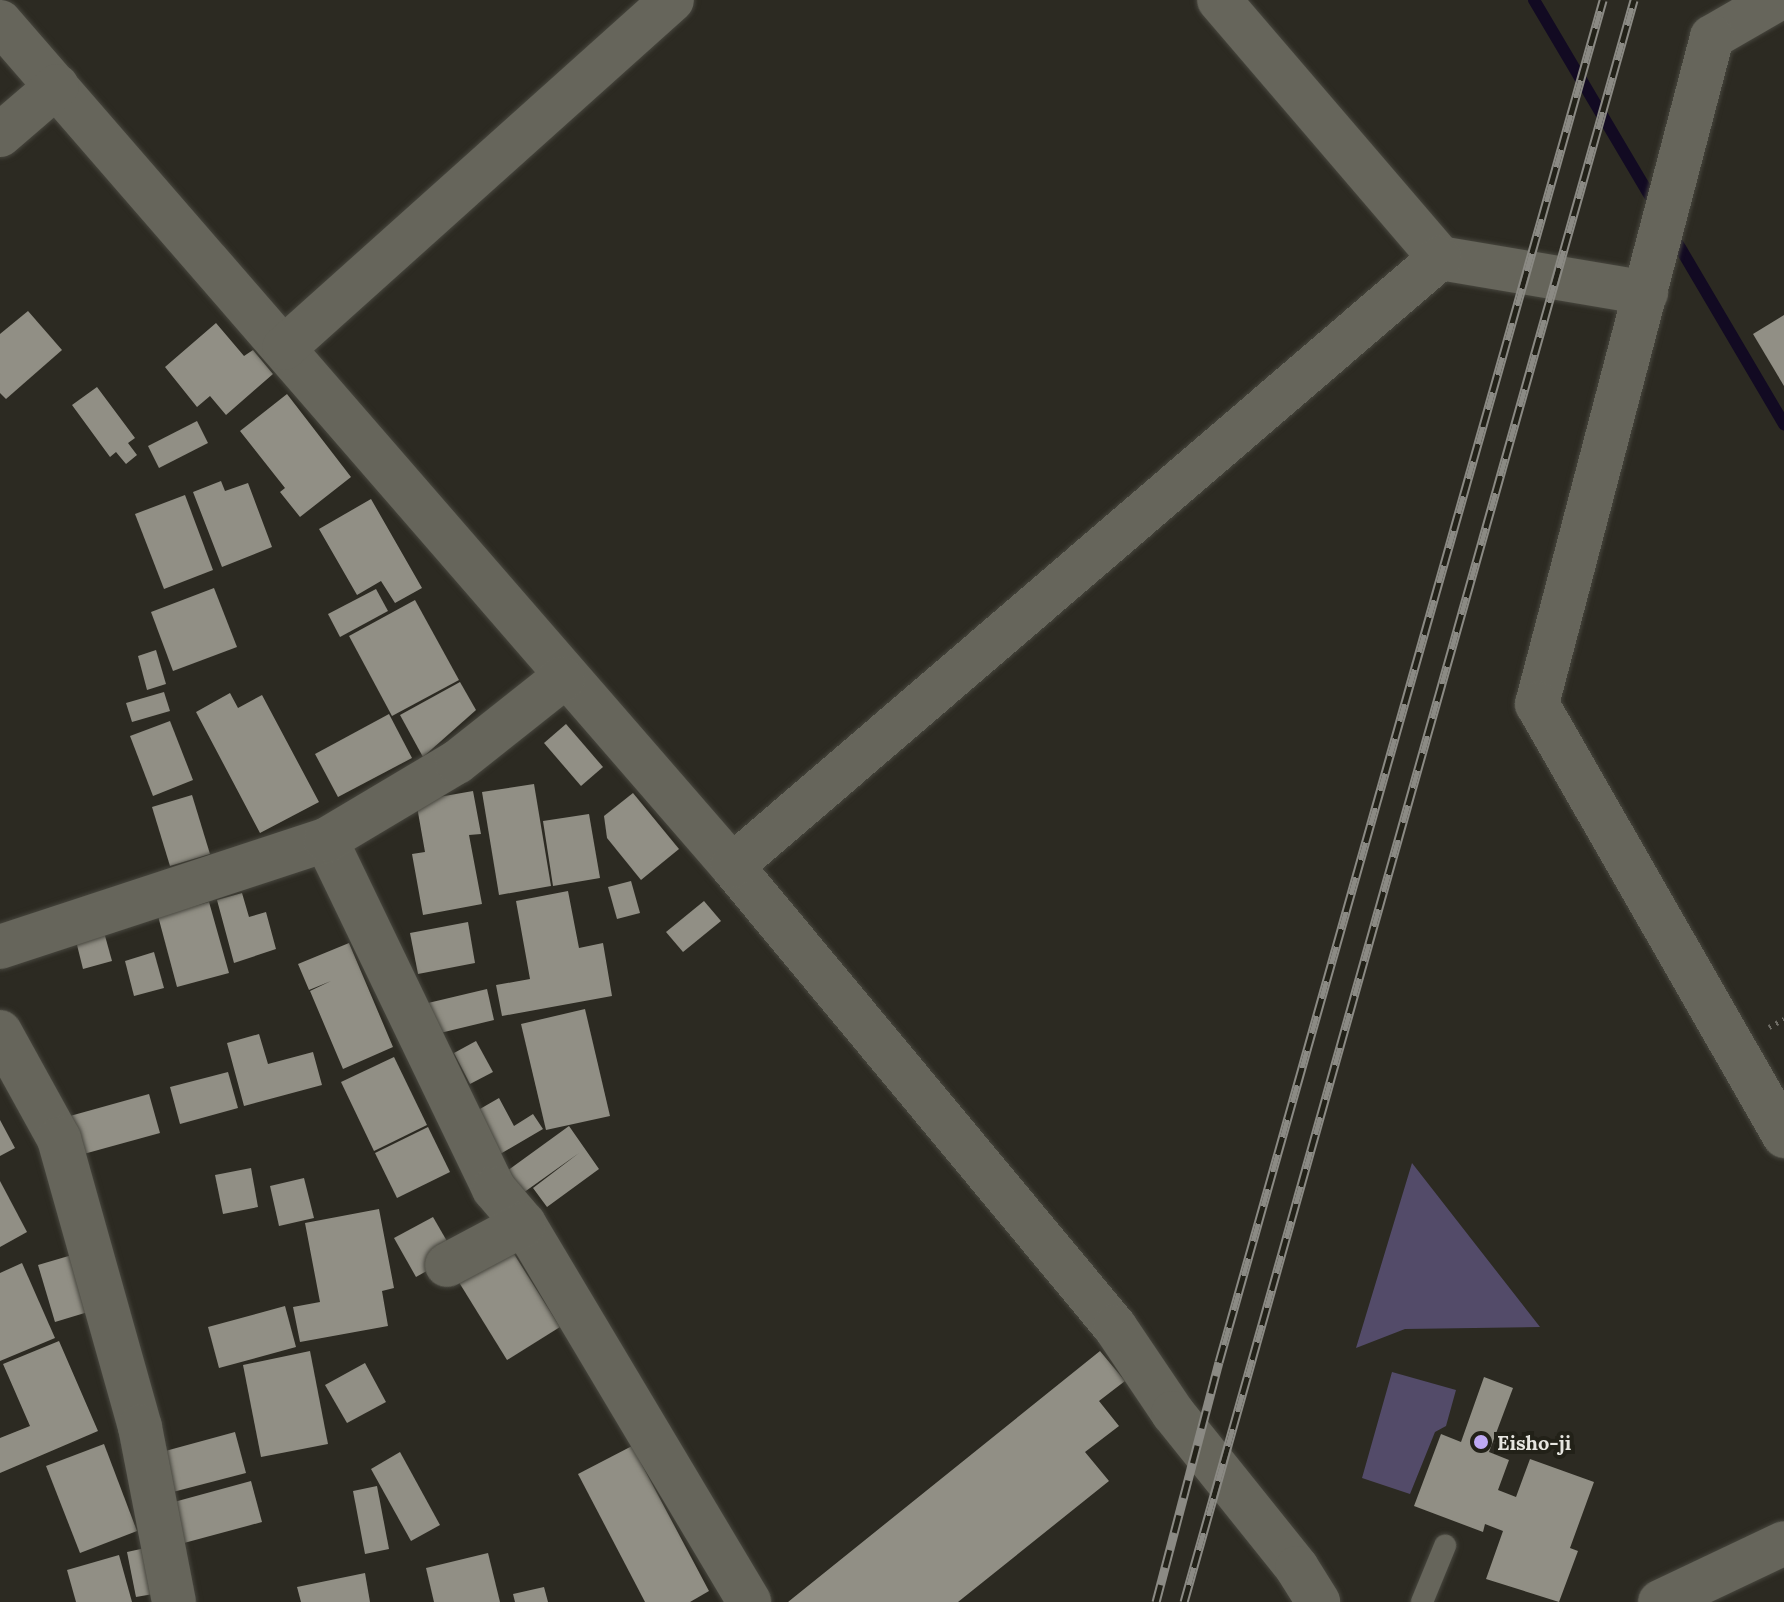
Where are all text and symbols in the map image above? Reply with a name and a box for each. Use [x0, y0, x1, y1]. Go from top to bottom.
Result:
place label: Eisho-ji [1497, 1430, 1571, 1454]
marker: Eisho-ji [1472, 1433, 1490, 1451]

